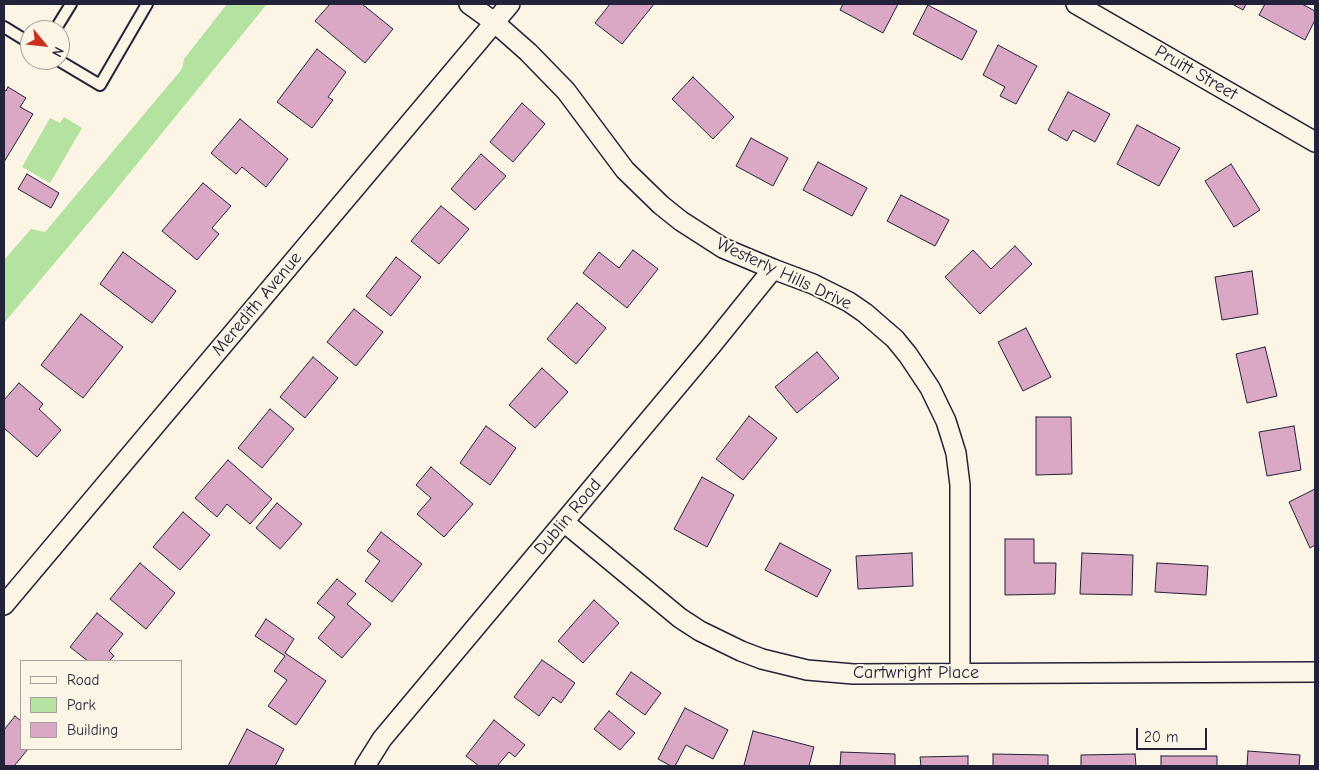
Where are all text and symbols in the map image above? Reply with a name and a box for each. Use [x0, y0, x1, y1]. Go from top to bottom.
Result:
north arrow [20, 20, 70, 70]
street label: Pruitt Street [1151, 41, 1241, 105]
text: N [48, 44, 67, 60]
street label: Westerly Hills Drive [713, 233, 855, 315]
street label: Meredith Avenue [207, 248, 307, 360]
street label: Dublin Road [530, 474, 606, 560]
legend [20, 660, 182, 750]
street label: Cartwright Place [853, 662, 979, 684]
text: Road [67, 671, 99, 689]
text: Park [67, 696, 96, 714]
scale bar [1139, 718, 1210, 750]
text: Building [67, 721, 118, 739]
text: 20 m [1144, 728, 1178, 746]

